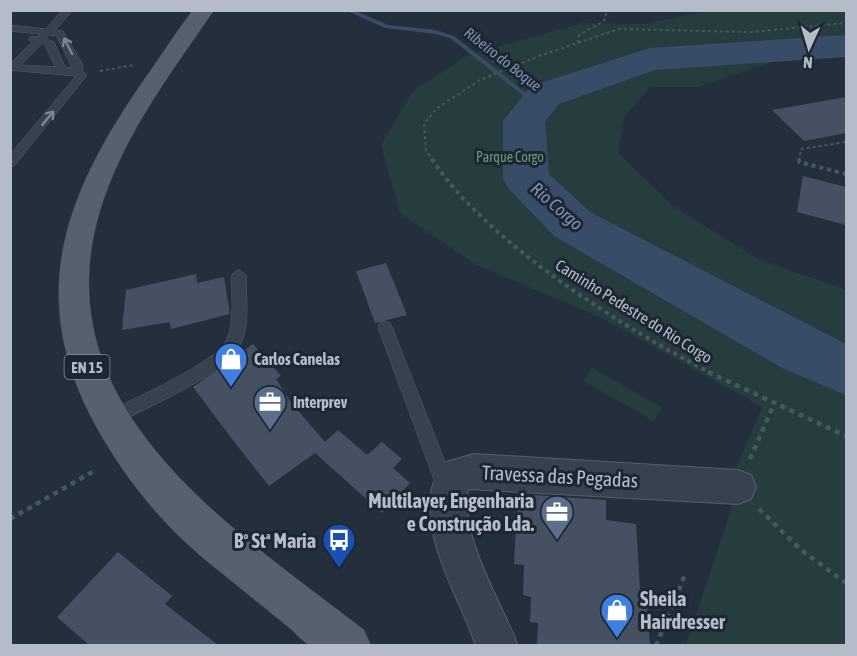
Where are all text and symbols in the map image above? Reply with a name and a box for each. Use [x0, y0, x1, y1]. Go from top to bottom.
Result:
north arrow [779, 18, 839, 78]
water label: Ribeiro do Boque [461, 24, 545, 94]
one-way arrow [62, 38, 73, 56]
text: N [803, 54, 813, 72]
one-way arrow [41, 110, 54, 126]
park label: Parque Corgo [476, 149, 544, 165]
water label: Rio Corgo [527, 178, 587, 234]
street label: Caminho Pedestre do Rio Corgo [552, 255, 715, 367]
shop icon: Carlos Canelas [213, 341, 249, 388]
place label: Carlos Canelas [254, 350, 340, 368]
road number: EN 15 [64, 355, 110, 379]
office icon: Interprev [252, 384, 288, 431]
place label: Interprev [293, 393, 348, 411]
street label: Travessa das Pegadas [481, 460, 639, 492]
place label: Multilayer, Engenharia e Construção Lda. [368, 489, 534, 535]
office icon: Multilayer, Engenharia e Construção Lda. [539, 494, 575, 541]
bus stop icon: Bº Stª Maria [321, 522, 357, 569]
place label: Bº Stª Maria [234, 529, 316, 552]
place label: Sheila Hairdresser [640, 587, 726, 633]
shop icon: Sheila Hairdresser [599, 592, 635, 639]

